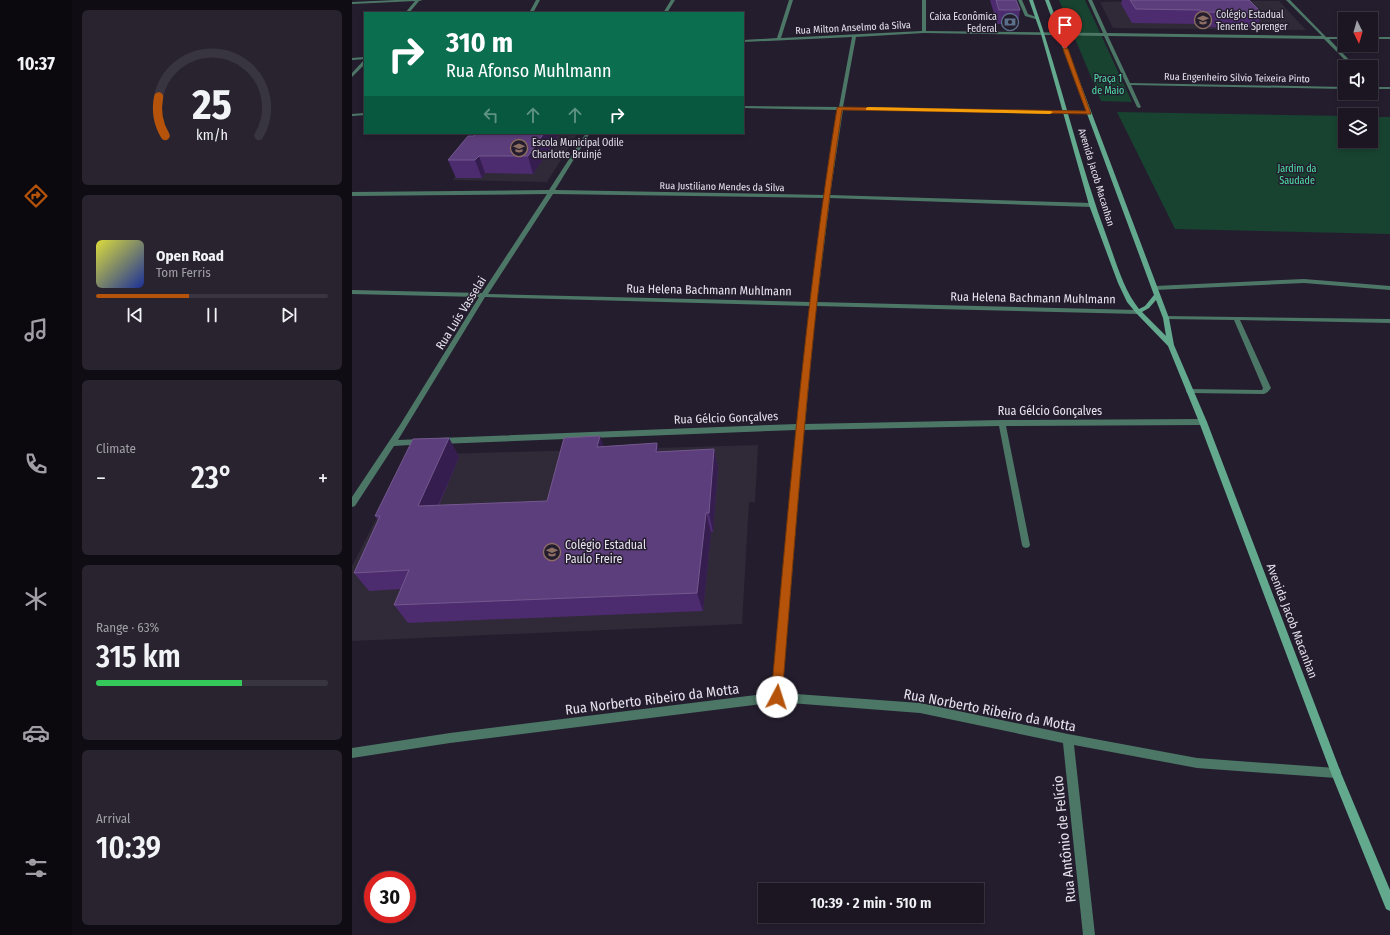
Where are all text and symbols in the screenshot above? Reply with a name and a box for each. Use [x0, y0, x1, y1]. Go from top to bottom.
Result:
pin [1048, 8, 1082, 49]
place label: Colégio Estadual Tenente Sprenger [1216, 9, 1288, 33]
school or university icon: Colégio Estadual Tenente Sprenger [1193, 10, 1213, 30]
place label: Caixa Econômica Federal [929, 11, 997, 35]
bank icon: Caixa Econômica Federal [1000, 12, 1020, 32]
north arrow [1338, 12, 1378, 52]
map controls [1338, 12, 1378, 148]
icon: arrive [1054, 14, 1076, 36]
street label: Rua Milton Anselmo da Silva [795, 19, 911, 37]
text: 310 m [446, 26, 513, 59]
icon: right [380, 28, 432, 80]
text: 10:37 [17, 53, 55, 75]
text: Rua Afonso Muhlmann [446, 60, 612, 82]
button: sound [1338, 60, 1378, 100]
street label: Rua Engenheiro Silvio Teixeira Pinto [1164, 71, 1310, 85]
park label: Praça 1 de Maio [1092, 73, 1124, 97]
text: 25 [191, 79, 232, 129]
icon: left [480, 104, 502, 126]
icon: ahead [522, 104, 544, 126]
icon: ahead [564, 104, 586, 126]
icon: right [606, 104, 628, 126]
button: layers [1338, 108, 1378, 148]
text: km/h [196, 126, 228, 143]
street label: Avenida Jacob Macanhan [1075, 127, 1117, 228]
place label: Escola Municipal Odile Charlotte Bruinjé [532, 137, 624, 161]
school or university icon: Escola Municipal Odile Charlotte Bruinjé [509, 138, 529, 158]
park label: Jardim da Saudade [1277, 163, 1317, 187]
street label: Rua Justiliano Mendes da Silva [659, 180, 785, 194]
icon: directions [22, 182, 50, 210]
text: Open Road [156, 247, 224, 265]
text: Tom Ferris [156, 265, 211, 280]
street label: Rua Luís Vasselai [433, 274, 489, 352]
street label: Rua Helena Bachmann Muhlmann [626, 282, 792, 298]
street label: Rua Helena Bachmann Muhlmann [950, 290, 1116, 306]
icon: previous [124, 304, 146, 326]
icon: pause [201, 304, 223, 326]
icon: next [278, 304, 300, 326]
icon: music [22, 316, 50, 344]
street label: Rua Gélcio Gonçalves [998, 404, 1102, 418]
street label: Rua Gélcio Gonçalves [674, 409, 778, 427]
text: Climate [96, 441, 136, 456]
icon: phone [22, 450, 50, 478]
text: 23° [191, 460, 233, 496]
text: − [96, 465, 106, 492]
text: + [318, 465, 328, 492]
place label: Colégio Estadual Paulo Freire [565, 538, 646, 566]
school or university icon: Colégio Estadual Paulo Freire [542, 542, 562, 562]
street label: Avenida Jacob Macanhan [1264, 562, 1320, 680]
icon: climate [22, 585, 50, 613]
text: Range · 63% [96, 620, 159, 635]
text: 315 km [96, 639, 181, 675]
position arrow [756, 676, 798, 718]
street label: Rua Norberto Ribeiro da Motta [564, 680, 740, 719]
street label: Rua Norberto Ribeiro da Motta [902, 685, 1078, 736]
icon: car [22, 719, 50, 747]
street label: Rua Antônio de Felício [1049, 775, 1080, 903]
text: Arrival [96, 811, 130, 826]
text: 10:39 [96, 830, 161, 866]
icon: filters [22, 854, 50, 882]
speed limit sign: 30 [364, 871, 416, 923]
text: 10:39 · 2 min · 510 m [811, 894, 931, 912]

